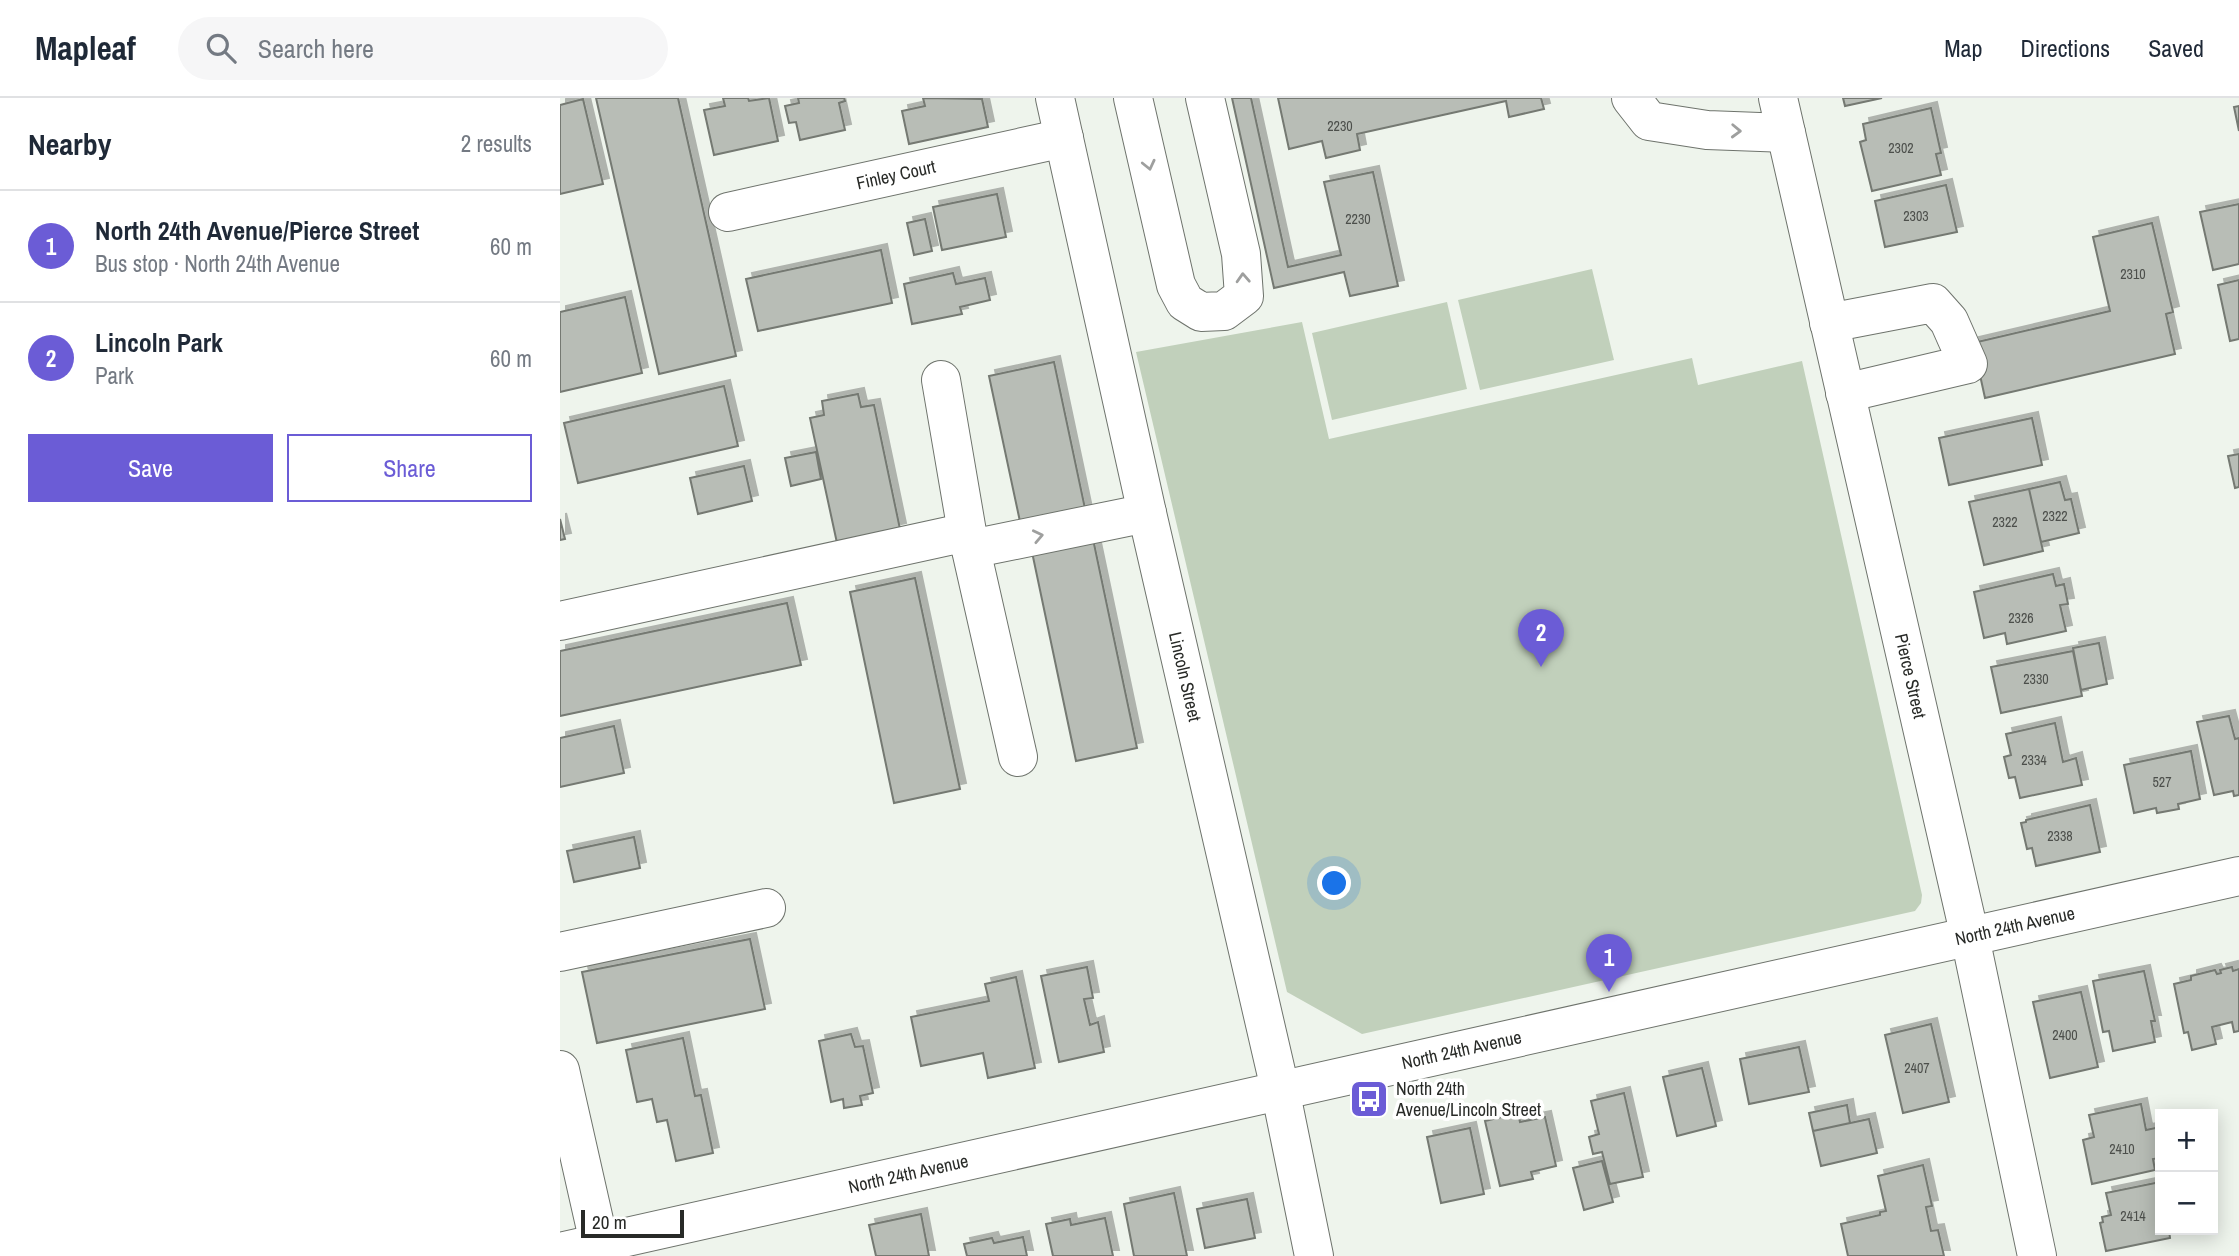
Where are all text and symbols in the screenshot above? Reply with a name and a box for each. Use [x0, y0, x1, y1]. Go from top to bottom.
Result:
search box [178, 17, 668, 80]
text: Mapleaf [35, 26, 136, 70]
icon: search [202, 29, 240, 67]
text: Search here [258, 31, 374, 66]
text: Map [1944, 32, 1982, 64]
text: Directions [2020, 32, 2110, 64]
text: Saved [2148, 32, 2204, 64]
house number: 2230 [1327, 117, 1353, 135]
one-way arrow [1731, 123, 1742, 138]
text: Nearby [28, 124, 111, 164]
text: 2 results [461, 128, 532, 159]
house number: 2302 [1888, 139, 1914, 157]
street label: Finley Court [854, 154, 938, 195]
one-way arrow [1140, 159, 1155, 171]
house number: 2303 [1903, 207, 1929, 225]
house number: 2230 [1345, 210, 1371, 228]
text: North 24th Avenue/Pierce Street [95, 213, 419, 248]
text: 1 [46, 231, 56, 262]
text: 60 m [490, 231, 532, 262]
text: Bus stop · North 24th Avenue [95, 248, 340, 279]
house number: 2310 [2120, 265, 2146, 283]
one-way arrow [1235, 272, 1250, 283]
text: Lincoln Park [95, 325, 223, 360]
text: 2 [46, 343, 56, 374]
text: 60 m [490, 343, 532, 374]
text: Park [95, 360, 134, 391]
button: Save [28, 434, 273, 502]
button: Share [287, 434, 532, 502]
house number: 2322 [2042, 507, 2068, 525]
house number: 2322 [1992, 513, 2018, 531]
one-way arrow [1032, 529, 1044, 544]
pin: 2 [1518, 609, 1564, 667]
house number: 2326 [2008, 609, 2034, 627]
street label: Lincoln Street [1163, 629, 1208, 724]
street label: Pierce Street [1889, 631, 1933, 721]
house number: 2330 [2023, 670, 2049, 688]
house number: 2334 [2021, 751, 2047, 769]
house number: 527 [2152, 773, 2172, 791]
house number: 2338 [2047, 827, 2073, 845]
your location [1317, 866, 1351, 900]
street label: North 24th Avenue [1953, 900, 2077, 951]
pin: 1 [1586, 934, 1632, 992]
street label: North 24th Avenue [1399, 1024, 1524, 1075]
house number: 2400 [2052, 1026, 2078, 1044]
house number: 2407 [1904, 1059, 1930, 1077]
place label: North 24th Avenue/Lincoln Street [1395, 1076, 1541, 1122]
bus stop icon: North 24th Avenue/Lincoln Street [1348, 1078, 1390, 1120]
map controls [2155, 1109, 2218, 1235]
button: + [2155, 1109, 2218, 1172]
house number: 2410 [2109, 1140, 2135, 1158]
street label: North 24th Avenue [846, 1148, 971, 1199]
button: − [2155, 1172, 2218, 1235]
scale bar [581, 1207, 684, 1239]
house number: 2414 [2120, 1207, 2146, 1225]
text: 20 m [592, 1209, 627, 1235]

